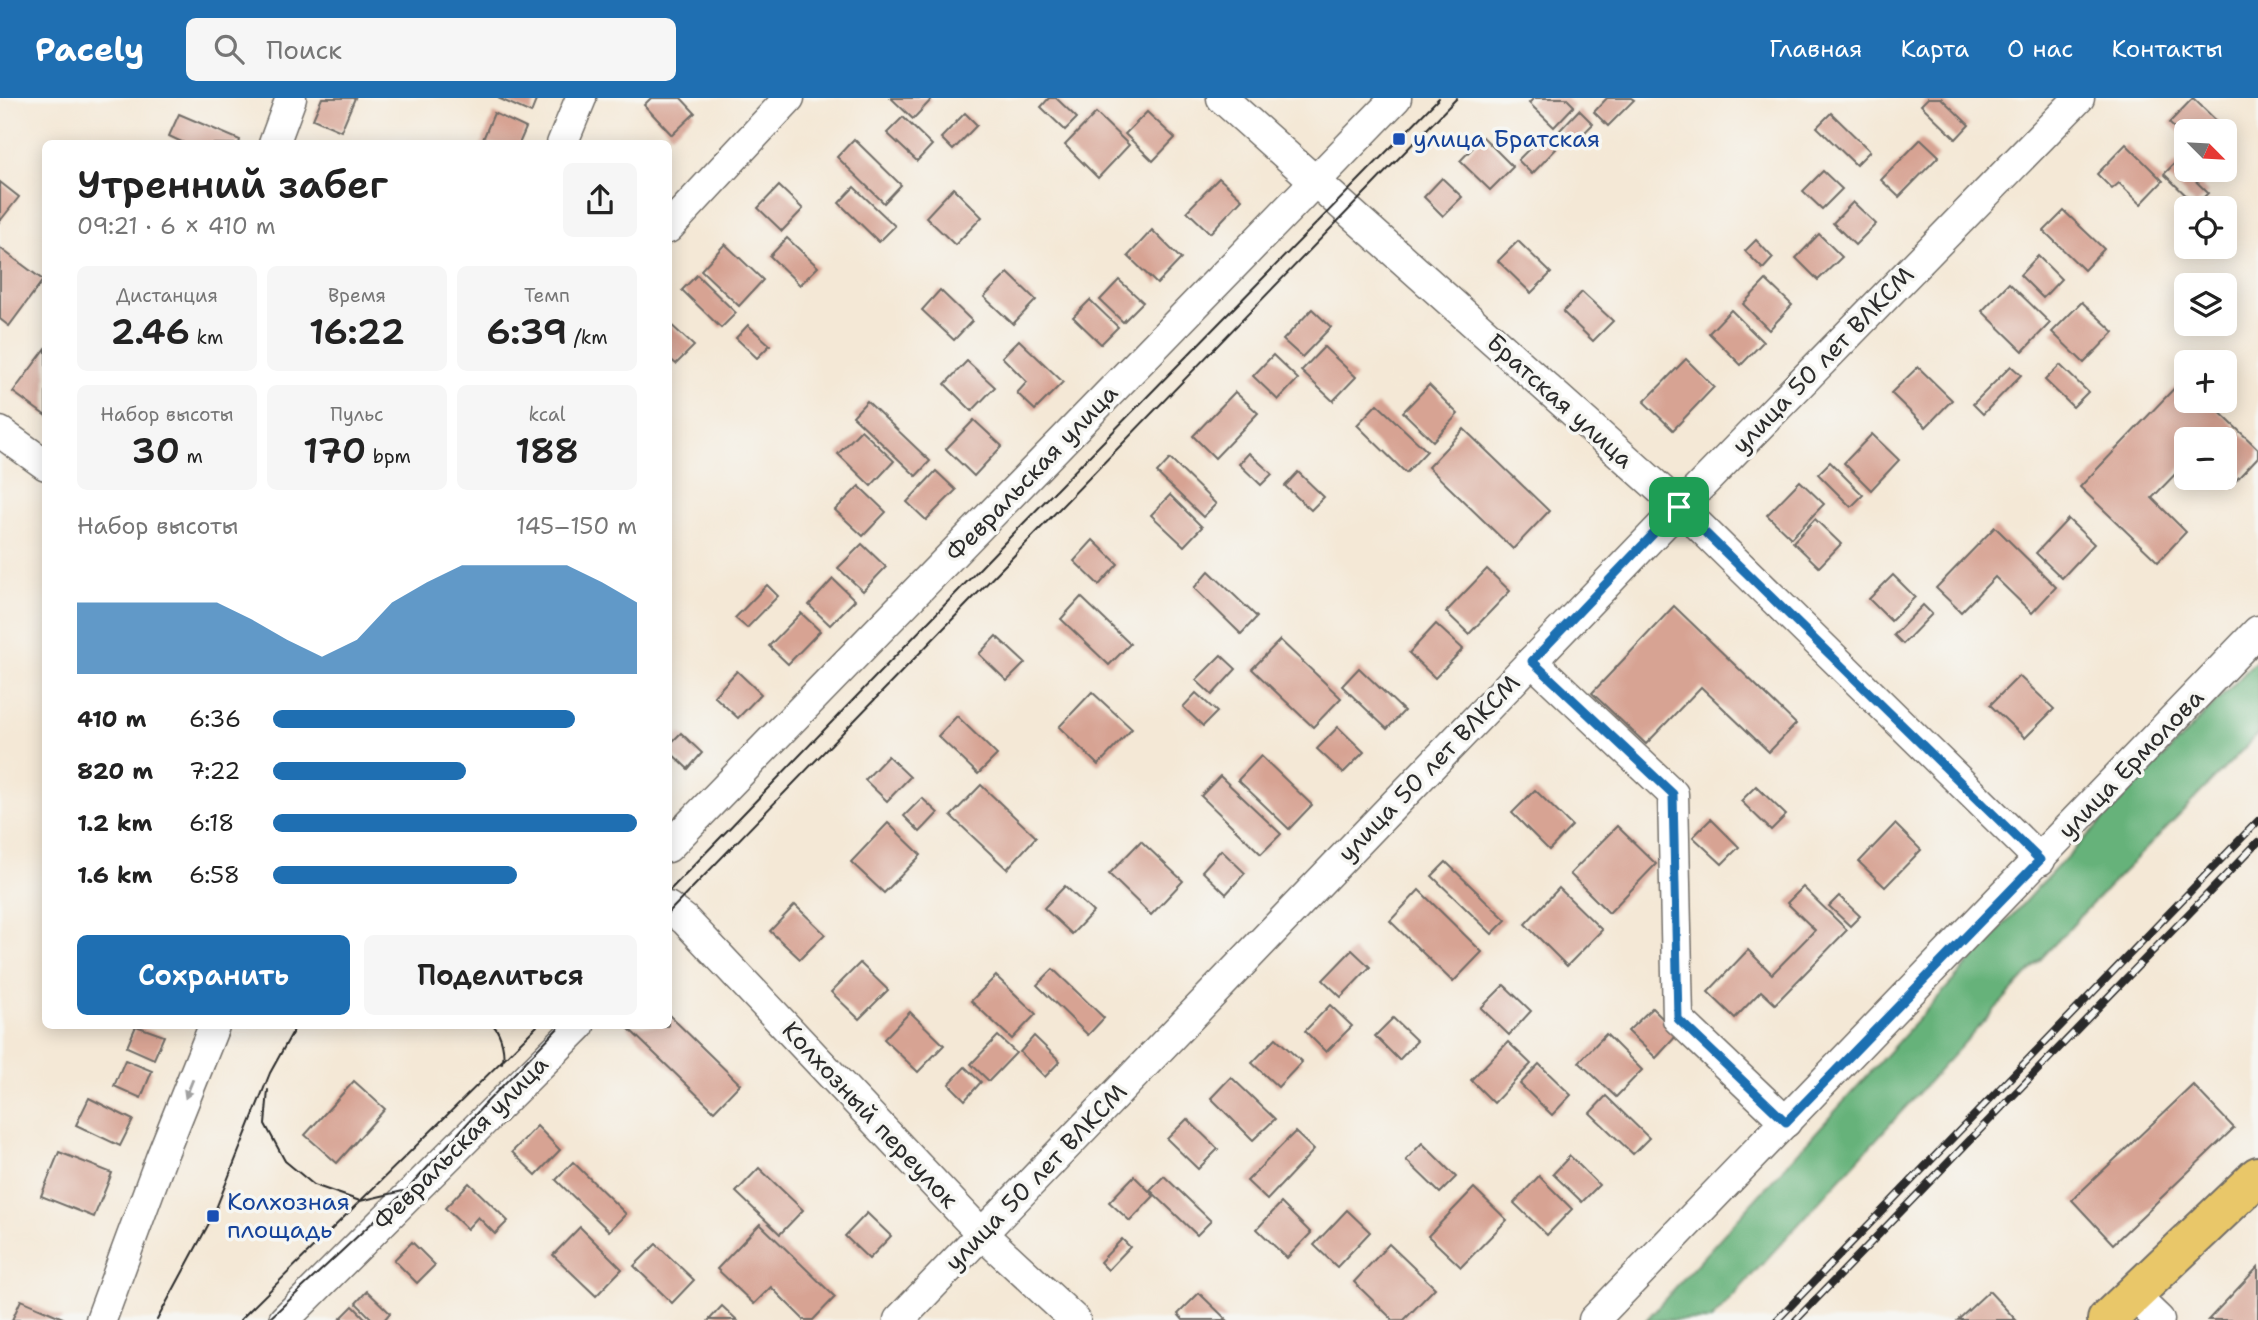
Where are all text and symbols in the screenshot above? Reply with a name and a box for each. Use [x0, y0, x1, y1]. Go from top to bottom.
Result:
search box [186, 18, 676, 81]
text: Pacely [35, 27, 144, 72]
icon: search [210, 30, 248, 68]
text: Поиск [266, 32, 342, 67]
text: Главная [1769, 33, 1862, 65]
text: Карта [1900, 33, 1969, 65]
text: О нас [2007, 33, 2073, 65]
text: Контакты [2111, 33, 2223, 65]
north arrow [2174, 119, 2236, 182]
map controls [2174, 119, 2237, 490]
place label: улица Братская [1413, 123, 1600, 155]
marker: улица Братская [1391, 131, 1407, 147]
text: Утренний забег [77, 159, 388, 210]
button: share [563, 163, 637, 237]
button: locate [2174, 196, 2237, 259]
text: 09:21 · 6 × 410 m [77, 211, 276, 241]
street label: улица 50 лет ВЛКСМ [1725, 259, 1921, 461]
button: layers [2174, 273, 2237, 336]
text: Дистанция [116, 283, 218, 308]
text: Время [328, 283, 386, 308]
text: Темп [524, 283, 570, 308]
text: 2.46 [111, 308, 190, 355]
text: 16:22 [309, 308, 405, 355]
text: 6:39 [486, 308, 567, 355]
text: km [190, 325, 223, 350]
text: /km [567, 325, 608, 350]
street label: Братская улица [1480, 327, 1640, 476]
button: + [2174, 350, 2237, 413]
street label: Февральская улица [939, 377, 1125, 568]
text: Набор высоты [100, 402, 234, 427]
text: Пульс [330, 402, 384, 427]
text: kcal [529, 402, 565, 427]
text: 30 [131, 427, 180, 474]
text: 170 [303, 427, 366, 474]
text: 188 [515, 427, 579, 474]
button: − [2174, 427, 2237, 490]
text: m [180, 444, 203, 469]
text: bpm [366, 444, 411, 469]
pin [1649, 477, 1709, 537]
icon: arrive [1660, 488, 1698, 526]
text: Набор высоты [77, 511, 238, 541]
text: 145–150 m [516, 511, 637, 541]
street label: улица 50 лет ВЛКСМ [1331, 667, 1527, 869]
street label: улица Ермолова [2051, 682, 2211, 846]
text: 410 m [77, 704, 146, 734]
text: 6:36 [189, 704, 241, 734]
text: 820 m [77, 756, 153, 786]
text: 7:22 [189, 756, 240, 786]
text: 1.2 km [77, 808, 153, 838]
text: 6:18 [189, 808, 234, 838]
text: 1.6 km [77, 860, 152, 890]
text: 6:58 [189, 860, 240, 890]
button: Сохранить [77, 935, 350, 1015]
button: Поделиться [364, 935, 637, 1015]
street label: Колхозный переулок [775, 1015, 965, 1215]
street label: Февральская улица [367, 1049, 555, 1237]
street label: улица 50 лет ВЛКСМ [938, 1076, 1134, 1278]
one-way arrow [183, 1078, 194, 1099]
place label: Колхозная площадь [227, 1186, 350, 1246]
marker: Колхозная площадь [205, 1208, 221, 1224]

